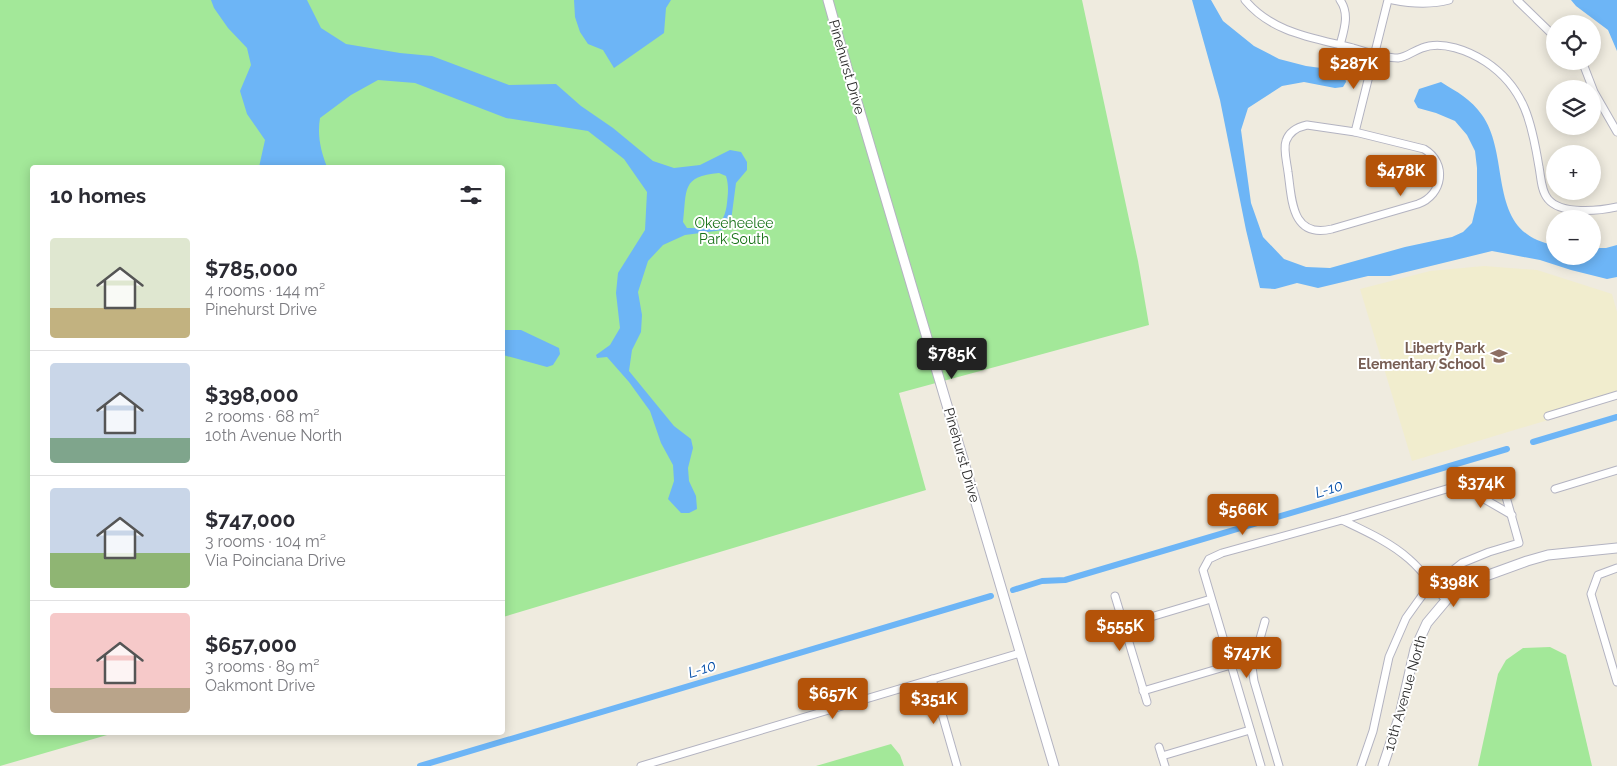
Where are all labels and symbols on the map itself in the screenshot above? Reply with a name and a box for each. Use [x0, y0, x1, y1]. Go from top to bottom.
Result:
street label: Pinehurst Drive [826, 18, 868, 116]
pin: $287K [1319, 48, 1389, 90]
pin: $478K [1366, 154, 1436, 197]
park label: Okeeheelee Park South [695, 215, 773, 247]
pin: $785K [917, 338, 987, 380]
place label: Liberty Park Elementary School [1358, 340, 1486, 372]
school or university icon: Liberty Park Elementary School [1489, 346, 1509, 366]
street label: Pinehurst Drive [941, 406, 983, 504]
pin: $374K [1446, 466, 1516, 509]
water label: L-10 [1313, 476, 1345, 502]
pin: $566K [1208, 494, 1278, 536]
pin: $398K [1419, 566, 1489, 608]
pin: $555K [1085, 610, 1155, 652]
street label: 10th Avenue North [1381, 633, 1429, 753]
pin: $747K [1212, 636, 1282, 679]
water label: L-10 [686, 656, 718, 682]
pin: $657K [798, 678, 868, 720]
pin: $351K [899, 682, 969, 725]

